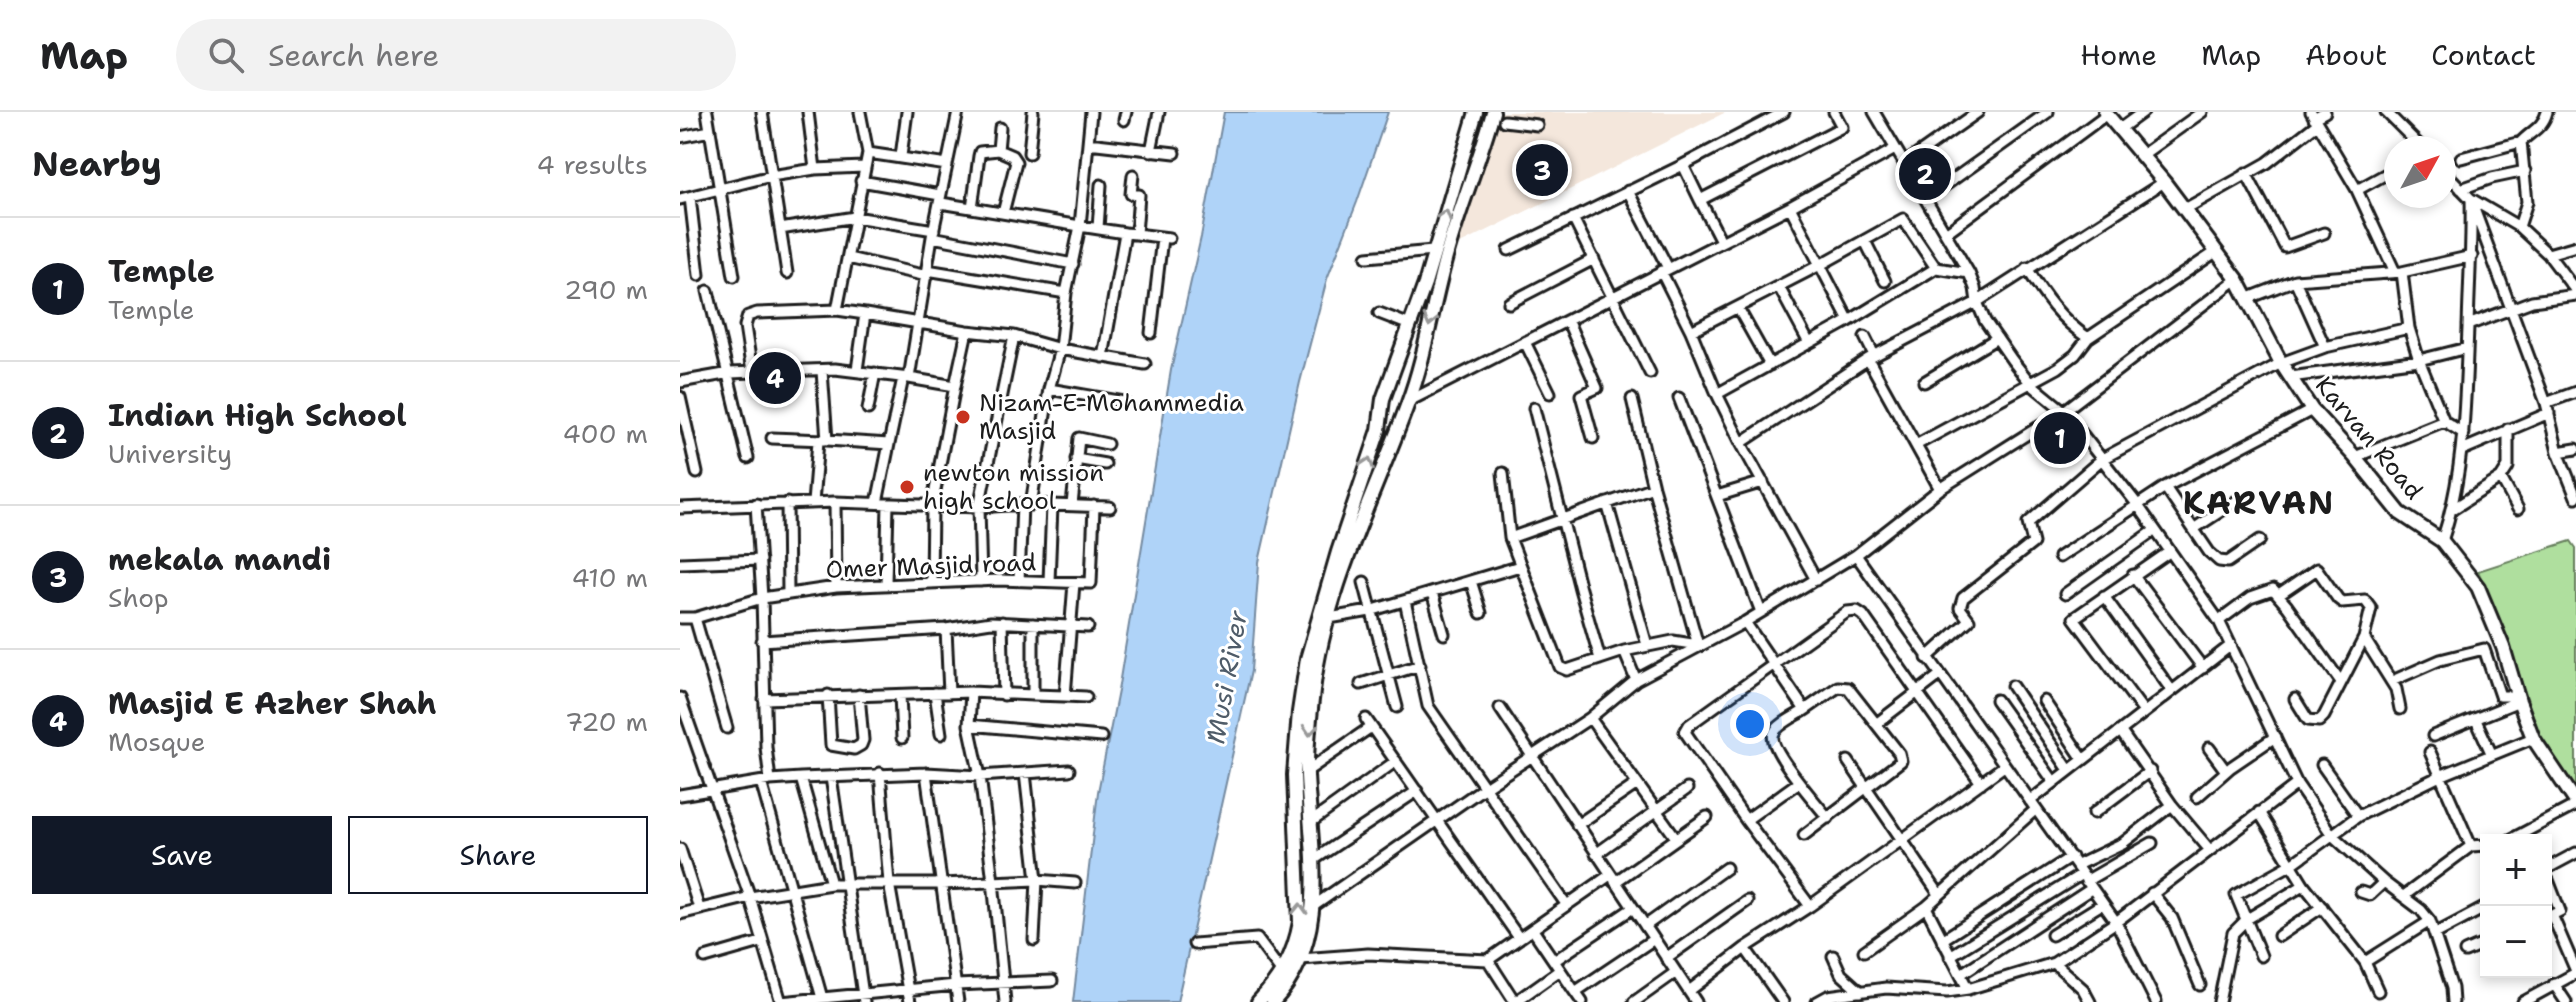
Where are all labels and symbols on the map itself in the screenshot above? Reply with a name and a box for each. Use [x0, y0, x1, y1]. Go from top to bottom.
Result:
north arrow [2384, 136, 2456, 208]
pin: 3 [1516, 140, 1568, 200]
pin: 2 [1899, 144, 1951, 204]
one-way arrow [1435, 209, 1451, 223]
one-way arrow [1422, 313, 1439, 327]
pin: 4 [749, 348, 801, 408]
street label: Karvan Road [2308, 370, 2430, 506]
place label: Nizam-E-Mohammedia Masjid [979, 387, 1244, 447]
marker: Nizam-E-Mohammedia Masjid [954, 408, 972, 426]
pin: 1 [2034, 408, 2086, 468]
place label: newton mission high school [923, 457, 1104, 517]
one-way arrow [1358, 457, 1374, 471]
marker: newton mission high school [898, 478, 916, 496]
district label: KARVAN [2183, 481, 2335, 524]
street label: Omer Masjid road [825, 546, 1037, 586]
water label: Musi River [1197, 607, 1255, 746]
your location [1730, 704, 1770, 744]
one-way arrow [1302, 724, 1319, 737]
one-way arrow [1292, 902, 1309, 915]

